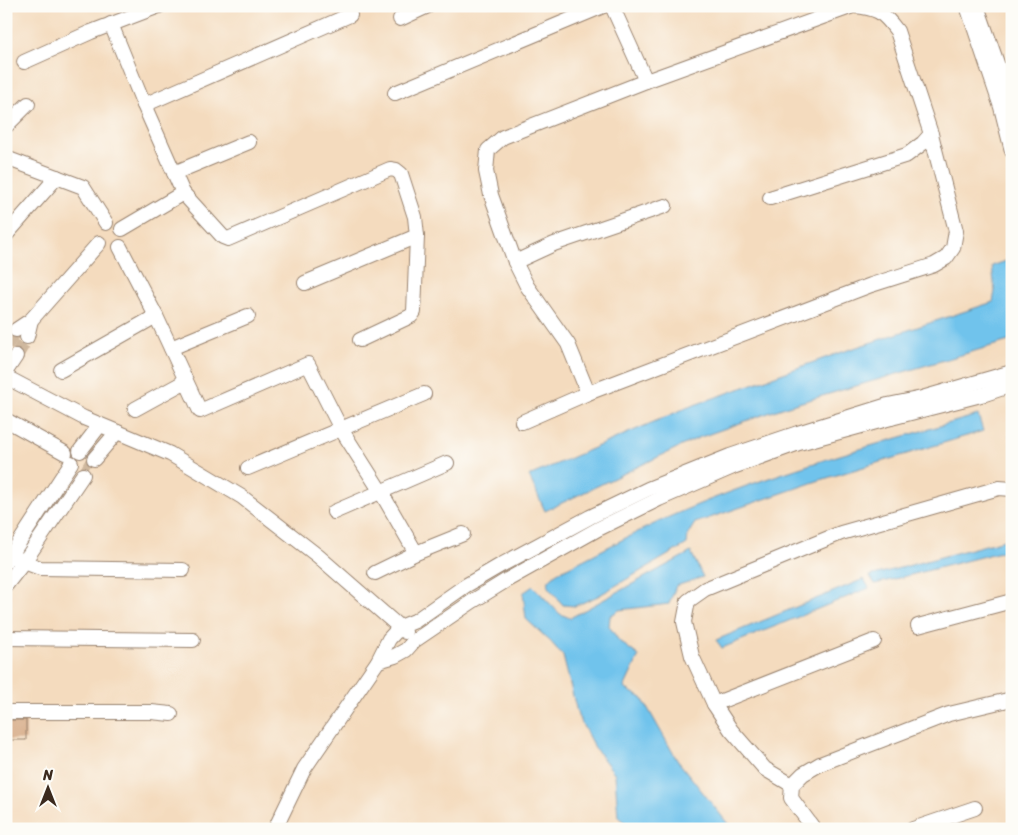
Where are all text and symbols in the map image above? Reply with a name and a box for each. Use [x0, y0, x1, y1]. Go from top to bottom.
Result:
north arrow [22, 762, 72, 812]
text: N [42, 763, 53, 788]

